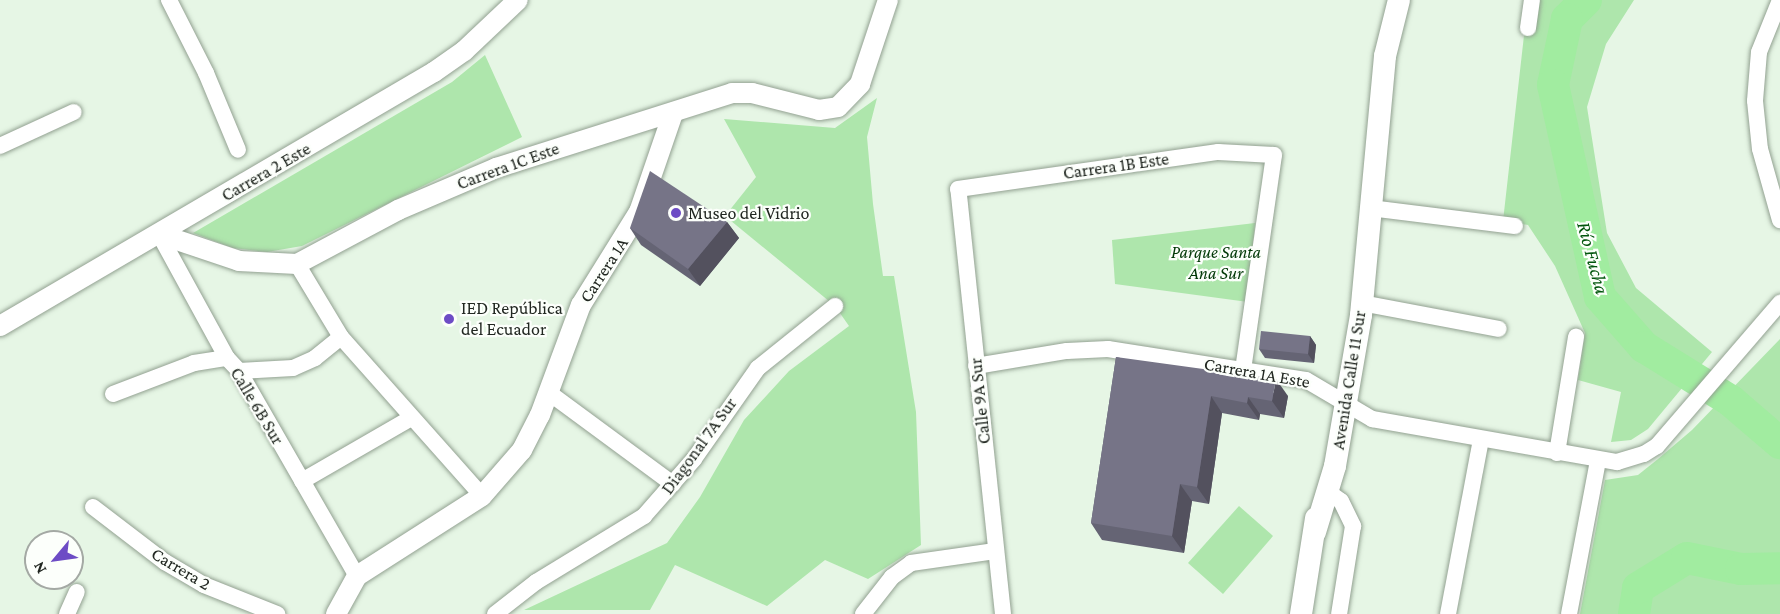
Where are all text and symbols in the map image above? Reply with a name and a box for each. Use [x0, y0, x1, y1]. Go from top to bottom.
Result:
street label: Carrera 1C Este [454, 137, 562, 195]
street label: Carrera 2 Este [218, 138, 314, 206]
street label: Carrera 1B Este [1062, 148, 1170, 184]
place label: Museo del Vidrio [688, 202, 809, 224]
marker: Museo del Vidrio [669, 206, 683, 220]
water label: Río Fucha [1572, 219, 1614, 297]
street label: Carrera 1A [575, 233, 633, 307]
park label: Parque Santa Ana Sur [1171, 242, 1261, 284]
place label: IED República del Ecuador [461, 298, 563, 340]
street label: Avenida Calle 11 Sur [1327, 309, 1371, 451]
marker: IED República del Ecuador [442, 312, 456, 326]
street label: Carrera 1A Este [1202, 353, 1312, 393]
street label: Calle 9A Sur [965, 357, 995, 445]
street label: Calle 6B Sur [226, 363, 288, 449]
street label: Diagonal 7A Sur [657, 393, 741, 499]
north arrow [24, 530, 84, 590]
street label: Carrera 2 [147, 543, 215, 595]
text: N [29, 559, 50, 577]

